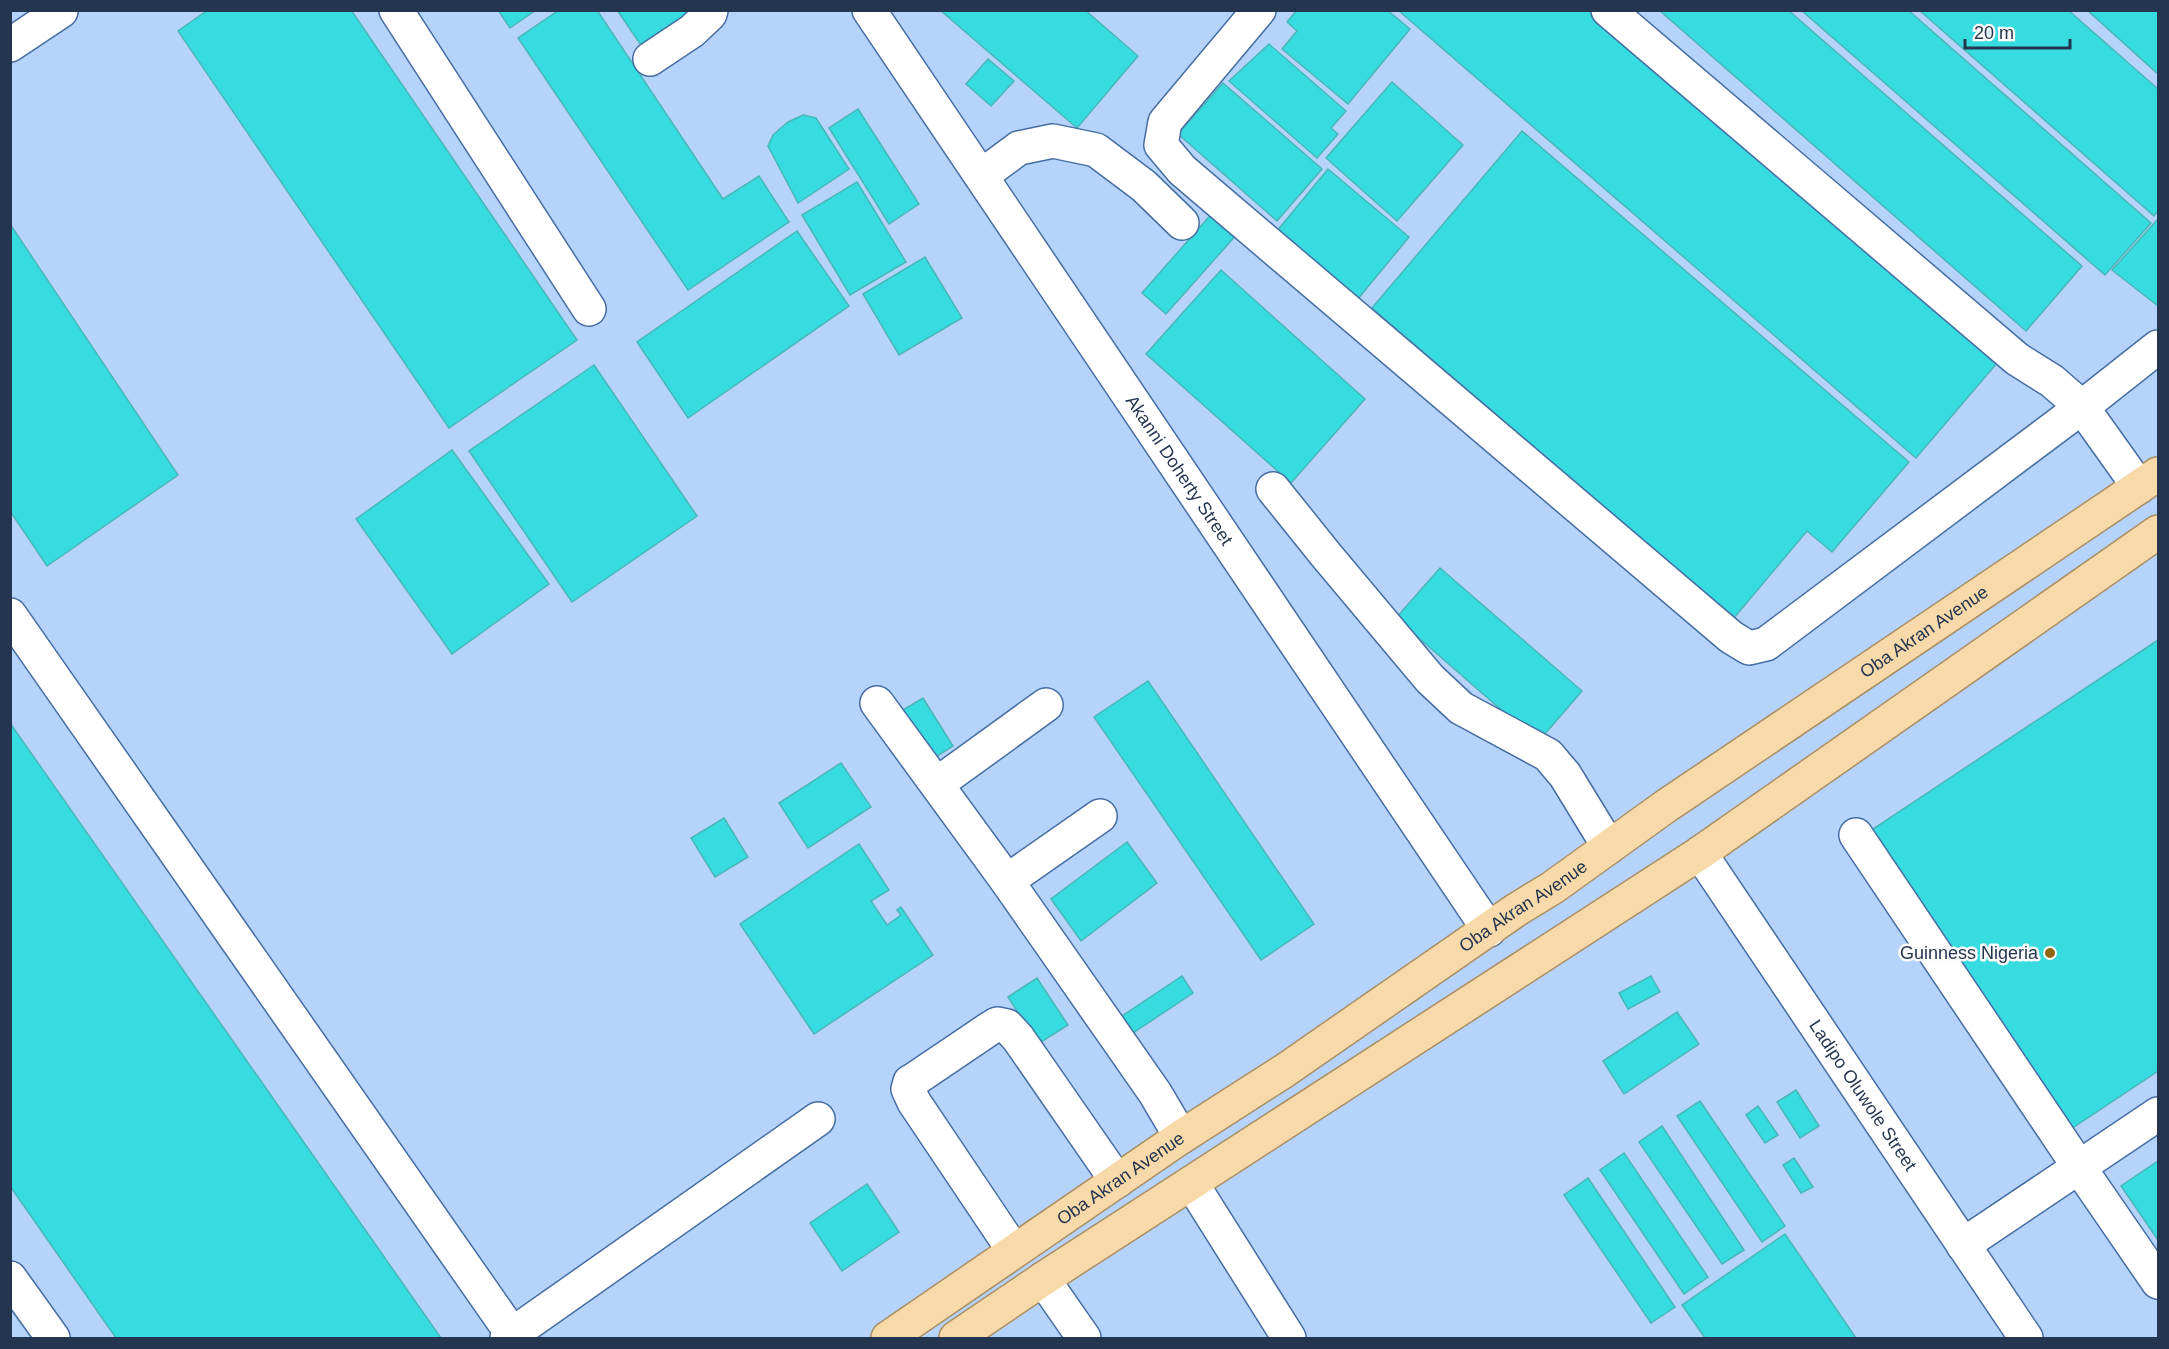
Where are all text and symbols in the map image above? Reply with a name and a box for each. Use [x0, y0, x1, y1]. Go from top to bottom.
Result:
scale bar [1965, 12, 2070, 50]
text: 20 m [1974, 23, 2014, 43]
street label: Akanni Doherty Street [1122, 392, 1237, 549]
street label: Oba Akran Avenue [1856, 582, 1992, 682]
street label: Oba Akran Avenue [1455, 856, 1591, 956]
place label: Guinness Nigeria [1900, 943, 2039, 963]
marker: Guinness Nigeria [2043, 946, 2057, 960]
street label: Ladipo Oluwole Street [1805, 1016, 1921, 1174]
street label: Oba Akran Avenue [1053, 1128, 1188, 1229]

